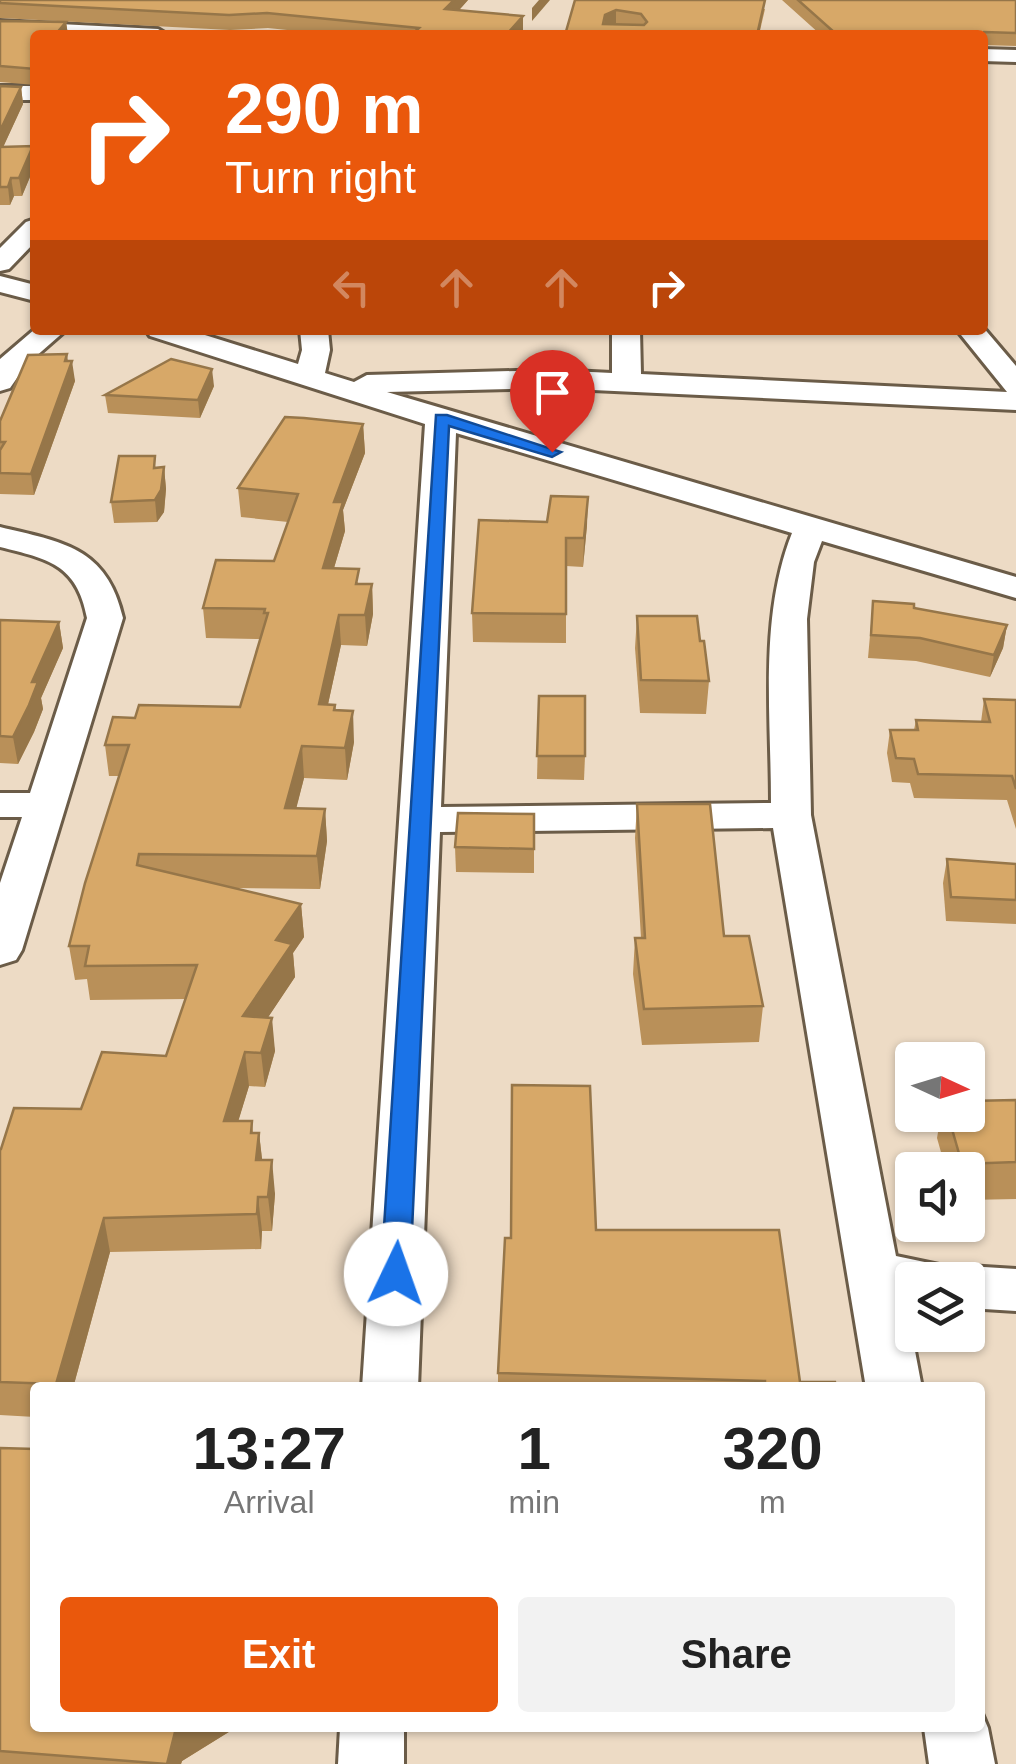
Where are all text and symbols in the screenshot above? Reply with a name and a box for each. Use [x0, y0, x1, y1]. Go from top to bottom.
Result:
icon: right [60, 70, 190, 200]
text: 290 m [225, 70, 423, 148]
text: Turn right [225, 152, 416, 203]
icon: left [324, 260, 379, 315]
icon: ahead [429, 260, 484, 315]
icon: ahead [534, 260, 589, 315]
icon: right [639, 260, 694, 315]
pin [510, 350, 595, 453]
icon: arrive [525, 365, 580, 420]
north arrow [895, 1042, 985, 1132]
map controls [895, 1042, 985, 1352]
button: sound [895, 1152, 985, 1242]
position arrow [344, 1222, 448, 1326]
button: layers [895, 1262, 985, 1352]
text: 13:27 [192, 1415, 346, 1482]
text: 1 [517, 1415, 551, 1482]
text: 320 [722, 1415, 823, 1482]
text: Arrival [224, 1484, 315, 1520]
text: min [508, 1484, 560, 1520]
text: m [759, 1484, 786, 1520]
button: Exit [60, 1597, 498, 1712]
button: Share [518, 1597, 955, 1712]

